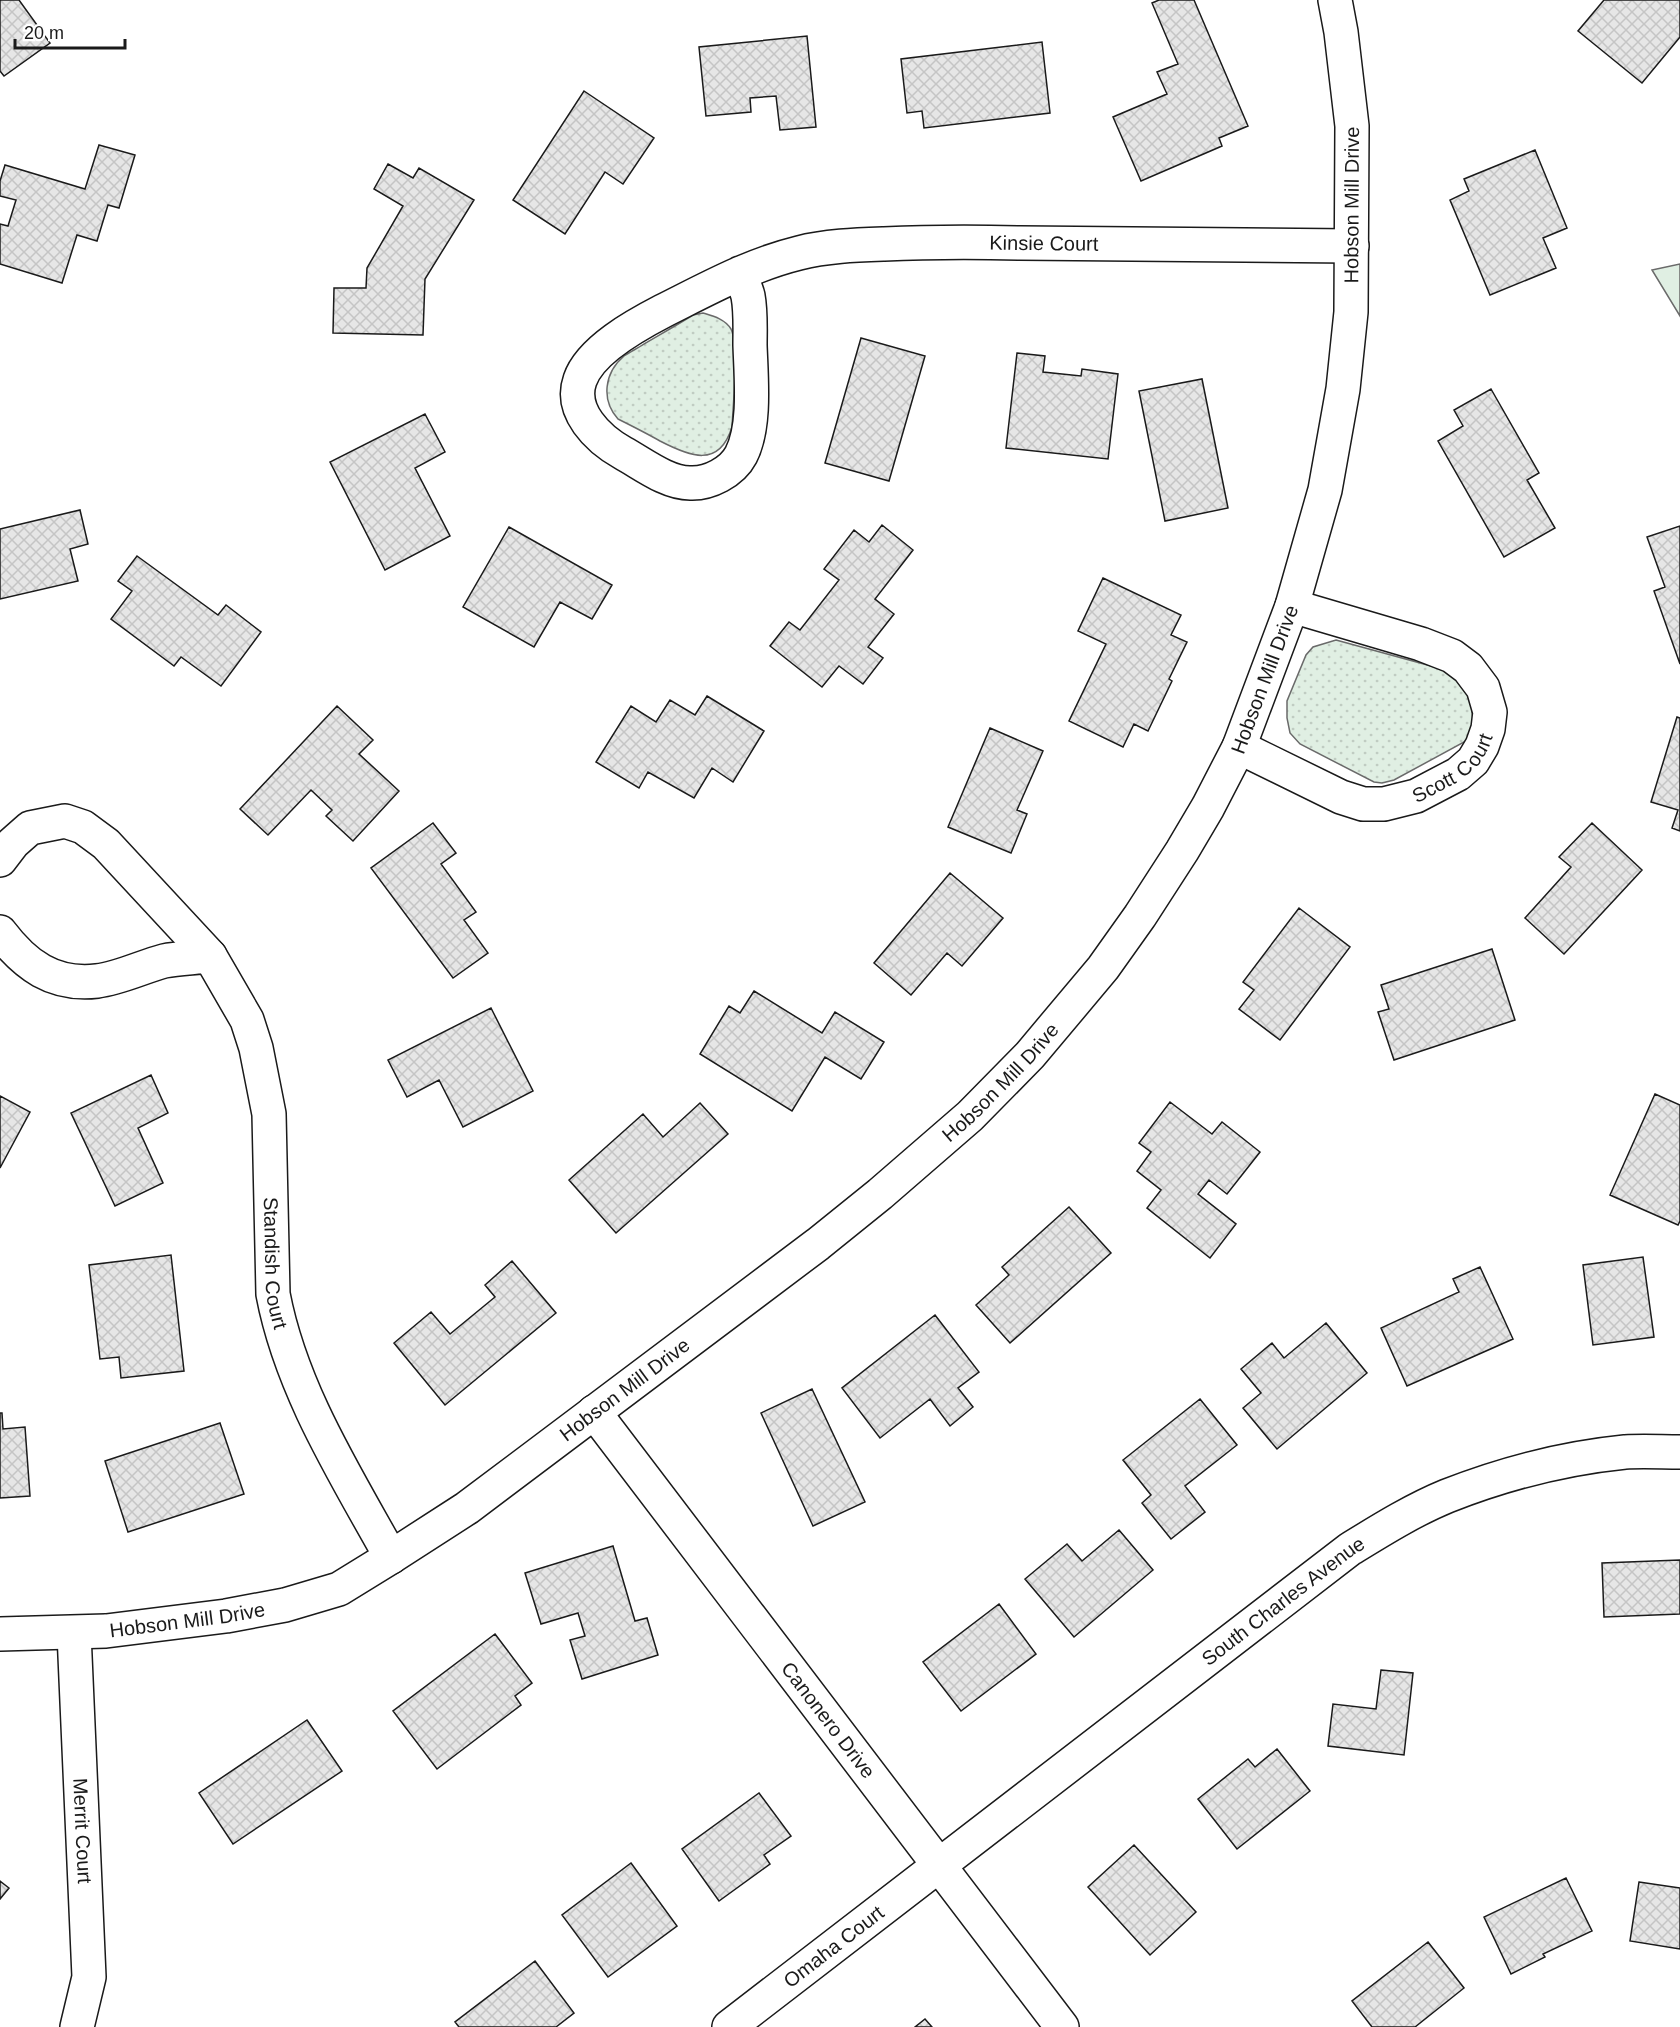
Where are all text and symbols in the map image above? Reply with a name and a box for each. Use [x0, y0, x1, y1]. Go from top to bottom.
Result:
scale bar [15, 12, 124, 50]
text: 20 m [24, 23, 64, 43]
street label: Hobson Mill Drive [1340, 127, 1363, 283]
street label: Kinsie Court [989, 231, 1099, 255]
street label: Hobson Mill Drive [1227, 602, 1302, 757]
street label: Scott Court [1408, 730, 1497, 807]
street label: Hobson Mill Drive [938, 1019, 1063, 1146]
street label: Standish Court [260, 1197, 292, 1332]
street label: Hobson Mill Drive [555, 1334, 694, 1445]
street label: South Charles Avenue [1197, 1532, 1368, 1670]
street label: Hobson Mill Drive [108, 1598, 267, 1641]
street label: Canonero Drive [777, 1658, 880, 1782]
street label: Merrit Court [69, 1778, 96, 1885]
street label: Omaha Court [779, 1901, 888, 1992]

